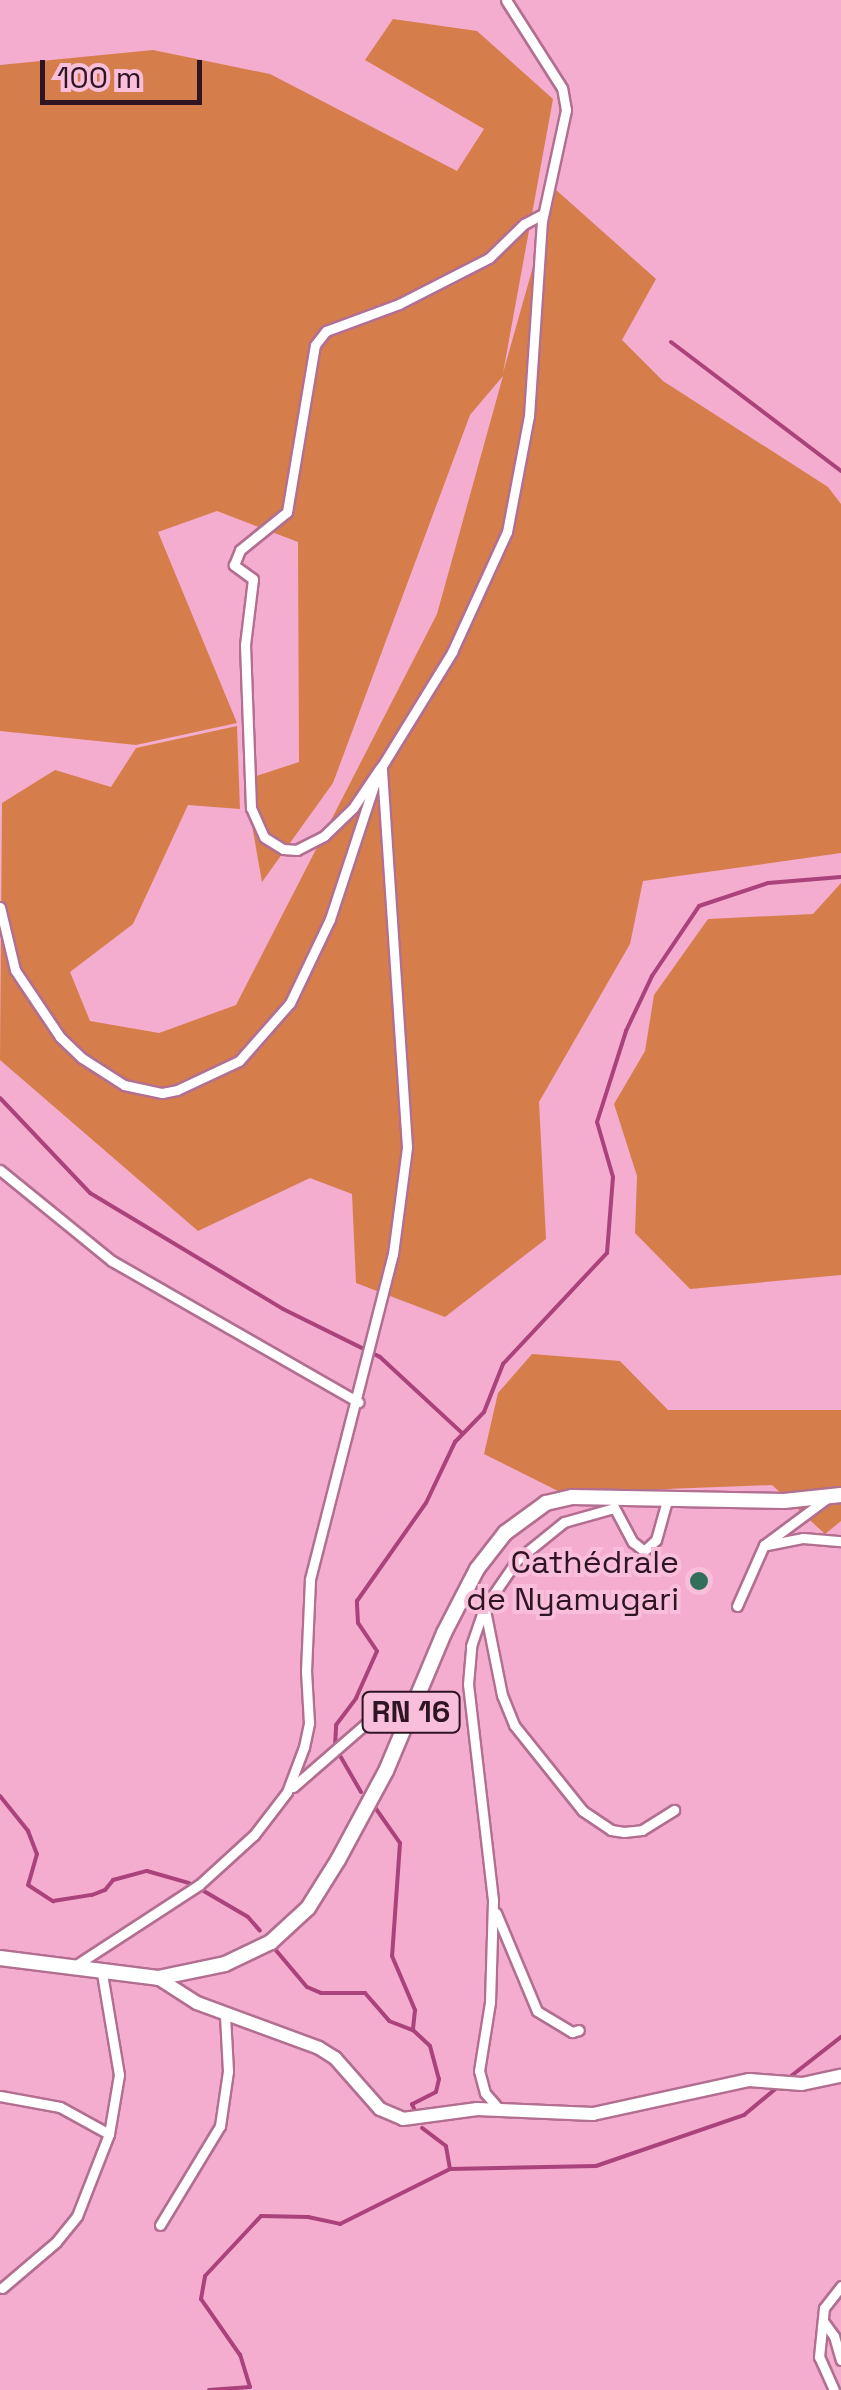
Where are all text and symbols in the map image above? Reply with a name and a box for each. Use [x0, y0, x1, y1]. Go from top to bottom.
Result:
scale bar [45, 40, 208, 102]
text: 100 m [57, 58, 142, 97]
place label: Cathédrale de Nyamugari [466, 1544, 679, 1619]
marker: Cathédrale de Nyamugari [688, 1570, 710, 1592]
road number: RN 16 [361, 1687, 461, 1737]

